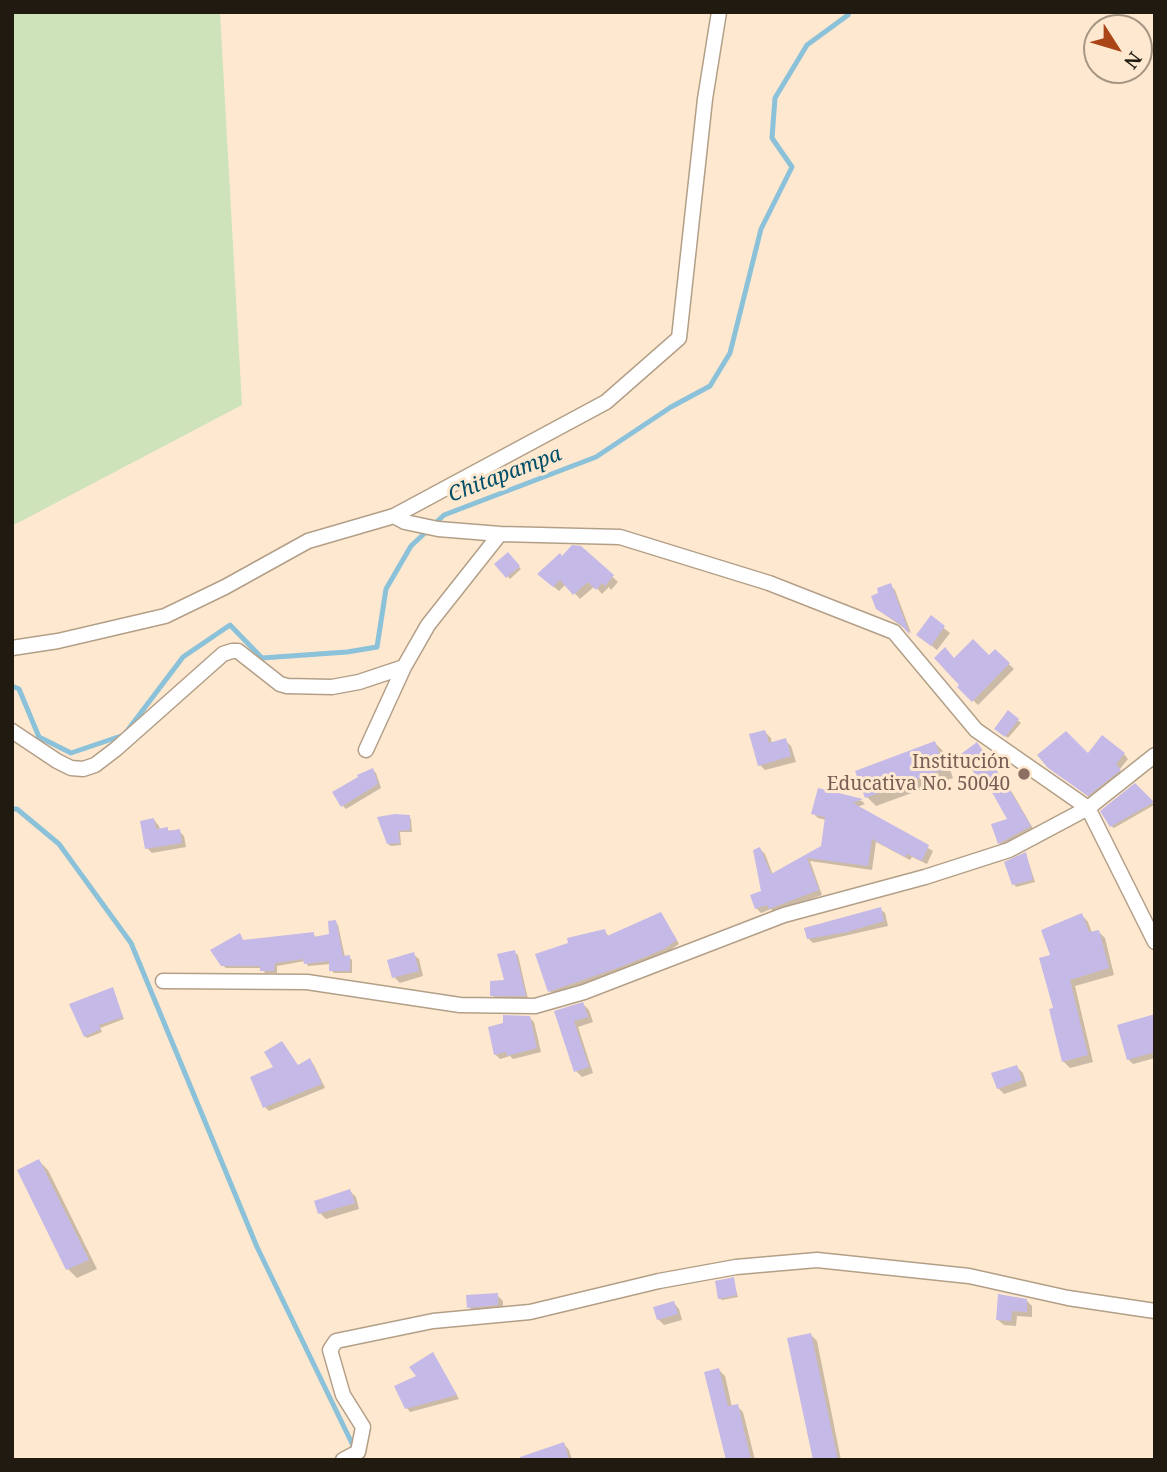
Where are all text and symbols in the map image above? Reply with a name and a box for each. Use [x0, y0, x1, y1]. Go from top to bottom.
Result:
north arrow [1083, 14, 1153, 84]
text: N [1118, 47, 1148, 74]
water label: Chitapampa [445, 442, 565, 508]
place label: Institución Educativa No. 50040 [827, 752, 1010, 796]
marker: Institución Educativa No. 50040 [1016, 766, 1032, 782]

